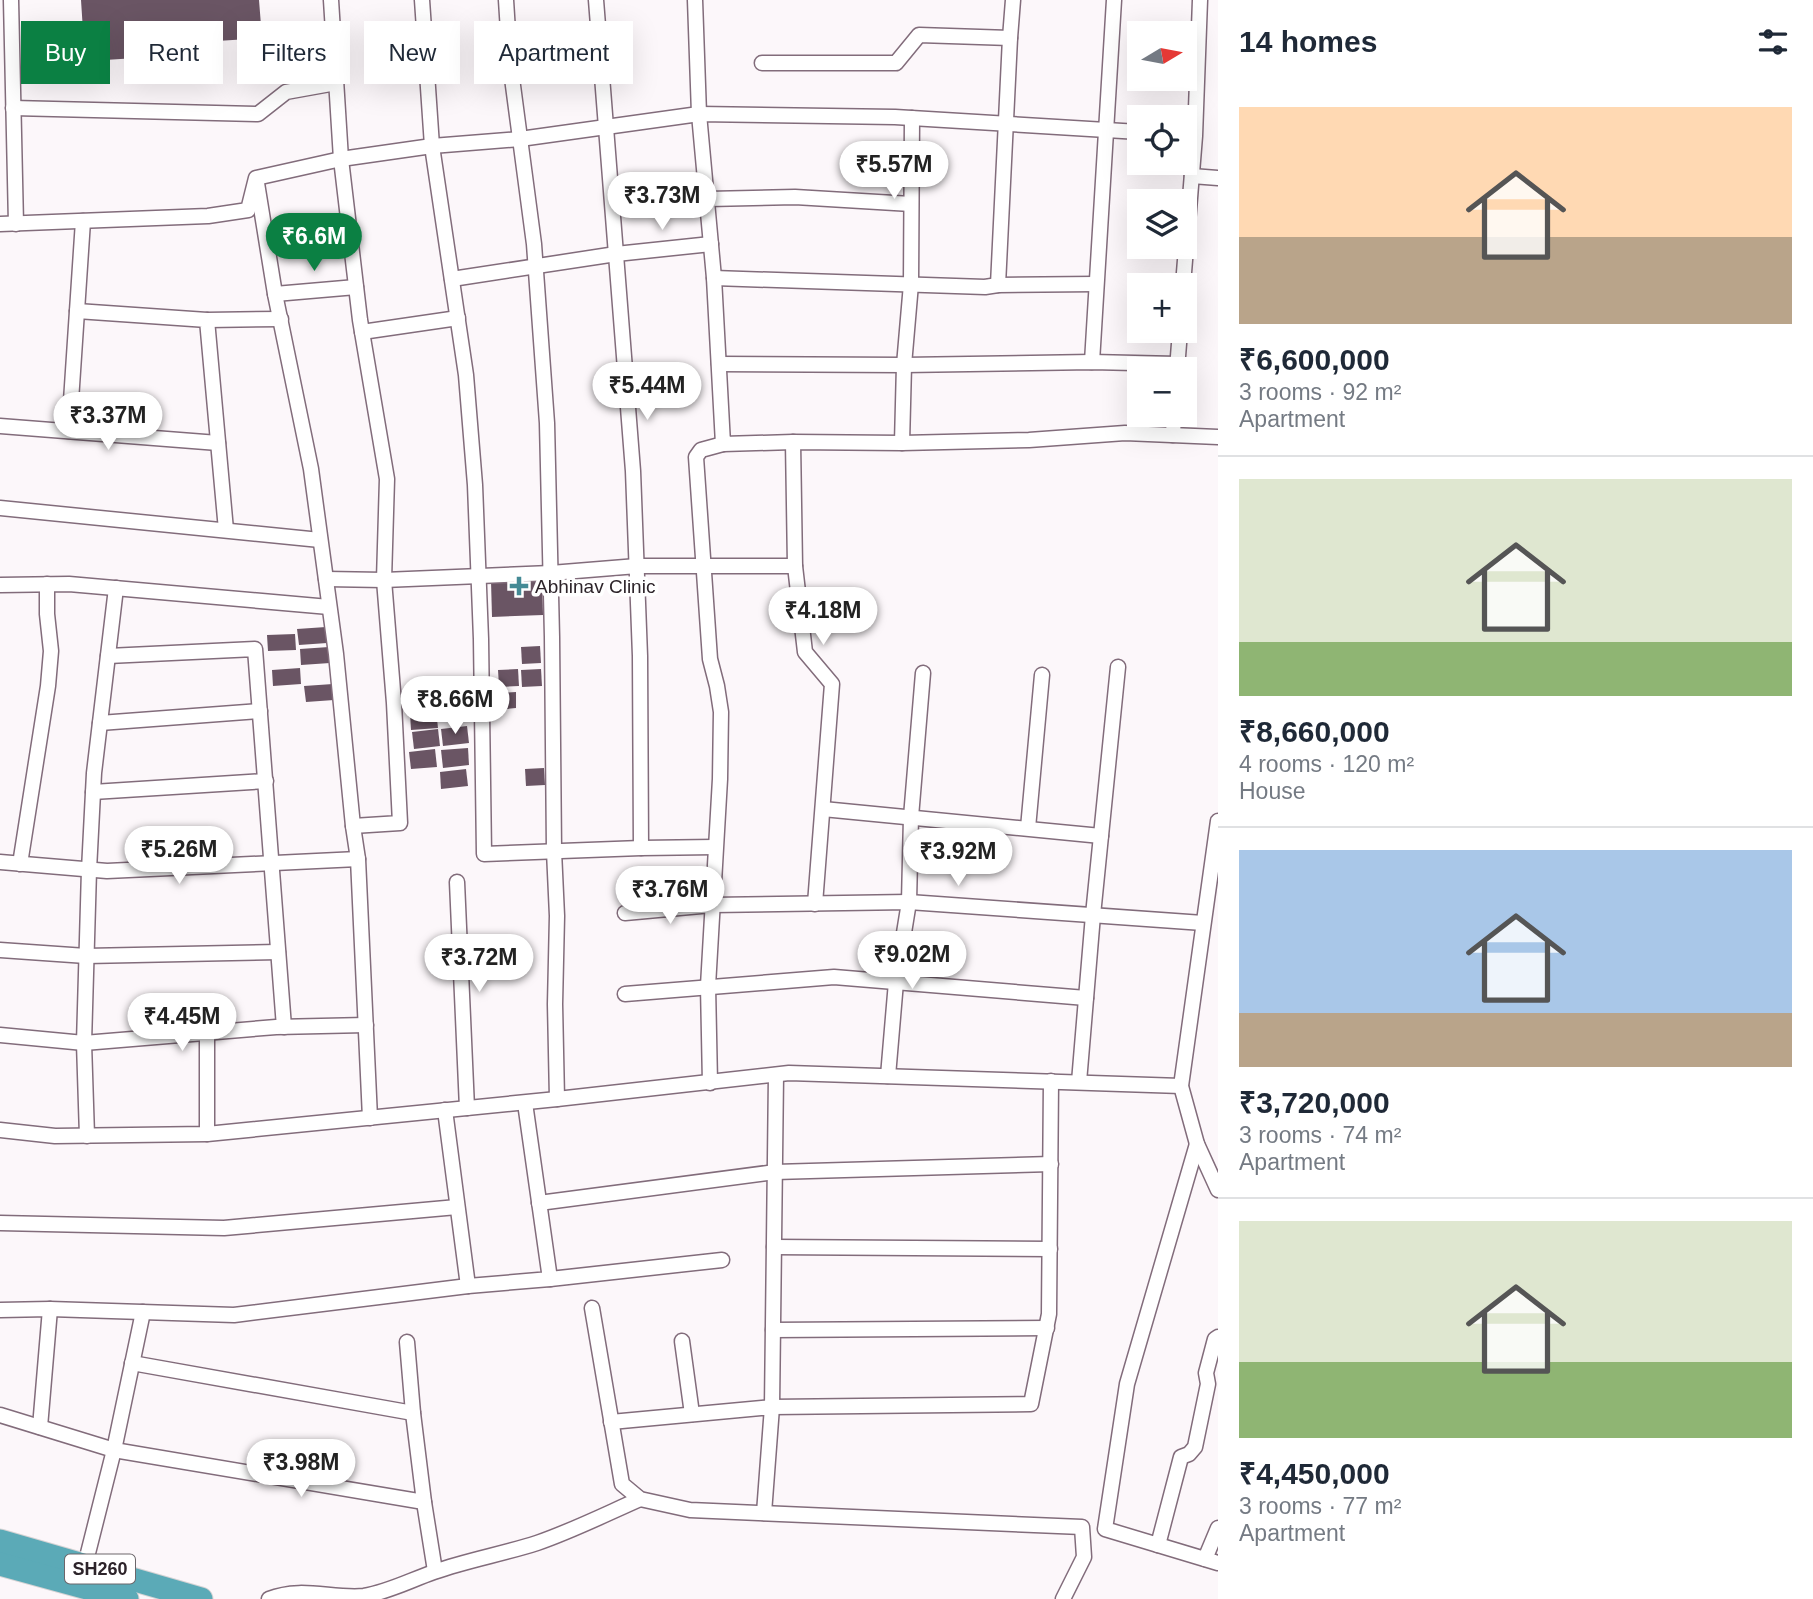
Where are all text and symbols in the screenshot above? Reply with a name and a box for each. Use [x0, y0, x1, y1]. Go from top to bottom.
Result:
chip: Buy [21, 21, 110, 84]
chip: Rent [124, 21, 223, 84]
chip: Filters [237, 21, 350, 84]
chip: New [364, 21, 460, 84]
chip: Apartment [474, 21, 633, 84]
north arrow [1127, 21, 1197, 91]
map controls [1127, 21, 1197, 427]
icon: filters [1754, 23, 1792, 61]
text: 14 homes [1239, 25, 1377, 58]
button: locate [1127, 105, 1197, 175]
pin: ₹5.57M [837, 142, 951, 201]
text: ₹5.57M [855, 151, 933, 177]
icon: home [1453, 152, 1579, 278]
pin: ₹3.73M [605, 173, 719, 232]
text: ₹3.73M [623, 182, 701, 208]
button: layers [1127, 189, 1197, 259]
pin: ₹6.6M [265, 214, 363, 273]
text: ₹6.6M [282, 223, 346, 249]
button: + [1127, 273, 1197, 343]
text: ₹6,600,000 [1239, 343, 1390, 376]
button: − [1127, 357, 1197, 427]
pin: ₹5.44M [590, 362, 704, 422]
text: ₹5.44M [608, 372, 686, 398]
text: 3 rooms · 92 m² [1239, 379, 1401, 405]
pin: ₹3.37M [51, 392, 165, 452]
text: ₹3.37M [69, 402, 147, 428]
text: Apartment [1239, 406, 1345, 432]
icon: home [1453, 524, 1579, 650]
marker: Abhinav Clinic [509, 576, 529, 596]
place label: Abhinav Clinic [535, 576, 655, 597]
pin: ₹4.18M [766, 588, 880, 647]
text: ₹4.18M [784, 597, 862, 623]
pin: ₹8.66M [398, 676, 512, 736]
text: ₹8.66M [416, 686, 494, 712]
text: ₹8,660,000 [1239, 715, 1390, 748]
text: 4 rooms · 120 m² [1239, 751, 1414, 777]
text: House [1239, 778, 1305, 804]
pin: ₹5.26M [122, 826, 236, 886]
pin: ₹3.92M [901, 828, 1015, 888]
text: ₹5.26M [140, 836, 218, 862]
text: ₹3.92M [919, 838, 997, 864]
pin: ₹3.76M [613, 866, 727, 926]
text: ₹3.76M [631, 876, 709, 902]
icon: home [1453, 895, 1579, 1021]
pin: ₹9.02M [855, 932, 969, 991]
pin: ₹3.72M [422, 934, 536, 994]
text: ₹9.02M [873, 941, 951, 967]
text: ₹3.72M [440, 944, 518, 970]
pin: ₹4.45M [125, 993, 239, 1053]
text: ₹4.45M [143, 1003, 221, 1029]
text: ₹3,720,000 [1239, 1086, 1390, 1119]
text: 3 rooms · 74 m² [1239, 1122, 1401, 1148]
text: Apartment [1239, 1149, 1345, 1175]
icon: home [1453, 1266, 1579, 1392]
pin: ₹3.98M [244, 1440, 358, 1499]
text: ₹3.98M [262, 1449, 340, 1475]
text: ₹4,450,000 [1239, 1457, 1390, 1490]
text: 3 rooms · 77 m² [1239, 1493, 1401, 1519]
text: Apartment [1239, 1520, 1345, 1546]
road number: SH260 [65, 1554, 135, 1584]

